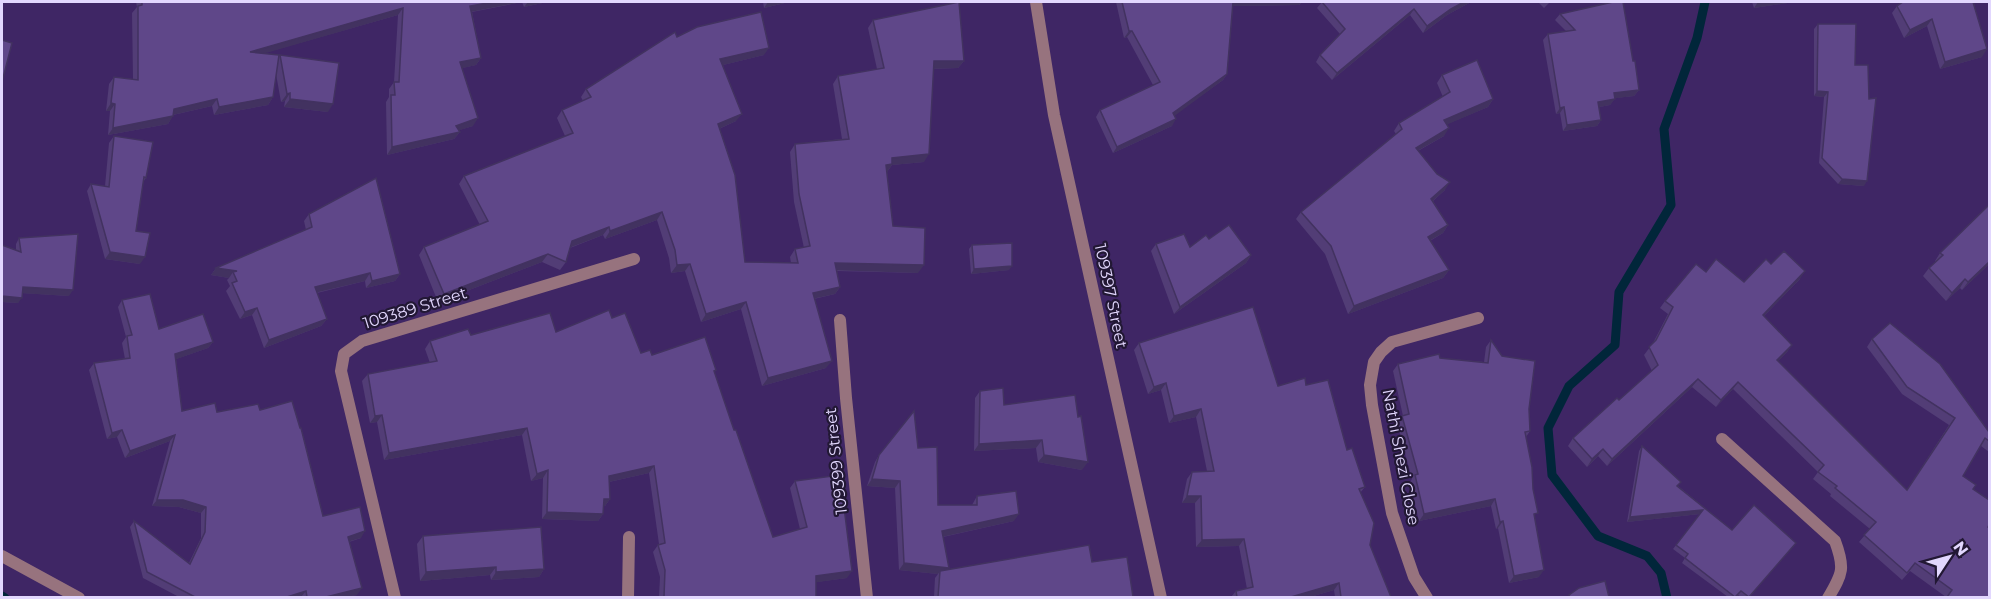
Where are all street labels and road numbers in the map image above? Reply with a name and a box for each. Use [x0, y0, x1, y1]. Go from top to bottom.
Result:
street label: 109397 Street [1091, 242, 1131, 351]
street label: 109389 Street [361, 283, 470, 333]
street label: Nathi Shezi Close [1378, 387, 1424, 527]
street label: 109399 Street [821, 406, 851, 515]

